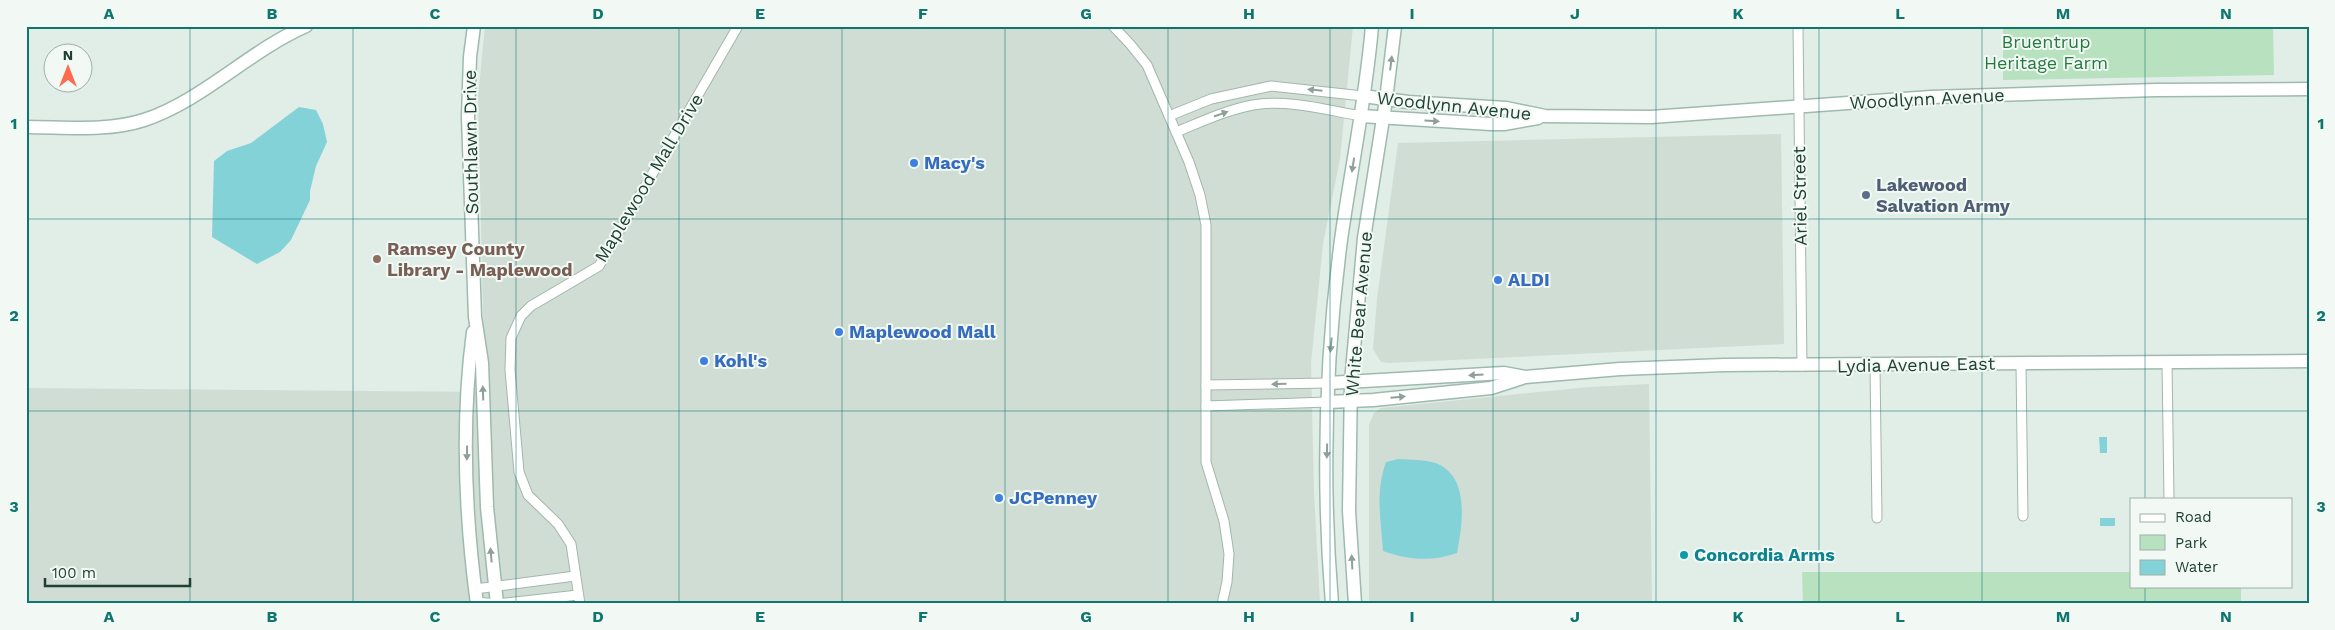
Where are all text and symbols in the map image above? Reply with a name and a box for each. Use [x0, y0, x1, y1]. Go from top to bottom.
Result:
text: A [104, 4, 115, 23]
text: B [267, 4, 278, 23]
text: C [430, 4, 441, 23]
text: D [592, 4, 604, 23]
text: E [755, 4, 765, 23]
text: F [918, 4, 928, 23]
text: G [1080, 4, 1092, 23]
text: H [1243, 4, 1255, 23]
text: I [1409, 4, 1415, 23]
text: J [1570, 4, 1580, 23]
text: K [1732, 4, 1744, 23]
text: L [1895, 4, 1905, 23]
text: M [2056, 4, 2070, 23]
text: N [2220, 4, 2232, 23]
park label: Bruentrup Heritage Farm [1984, 31, 2108, 73]
north arrow [42, 42, 92, 92]
text: N [63, 47, 73, 63]
one-way arrow [1387, 55, 1395, 71]
street label: Southlawn Drive [459, 69, 482, 215]
street label: Woodlynn Avenue [1849, 84, 2005, 113]
one-way arrow [1307, 86, 1323, 94]
street label: Woodlynn Avenue [1376, 87, 1532, 124]
street label: Maplewood Mall Drive [590, 90, 707, 266]
one-way arrow [1214, 110, 1229, 118]
text: 1 [11, 114, 17, 133]
text: 1 [2318, 114, 2324, 133]
one-way arrow [1425, 118, 1441, 126]
street label: Ariel Street [1788, 146, 1811, 246]
place label: Macy's [924, 152, 985, 173]
marker: Macy's [908, 157, 920, 169]
one-way arrow [1349, 157, 1357, 173]
place label: Lakewood Salvation Army [1876, 174, 2011, 216]
marker: Lakewood Salvation Army [1860, 189, 1872, 201]
street label: White Bear Avenue [1341, 231, 1376, 397]
place label: Ramsey County Library - Maplewood [387, 238, 573, 280]
marker: Ramsey County Library - Maplewood [371, 253, 383, 265]
place label: ALDI [1508, 269, 1550, 290]
marker: ALDI [1492, 274, 1504, 286]
text: 2 [9, 306, 19, 325]
text: 2 [2316, 306, 2326, 325]
place label: Maplewood Mall [849, 321, 996, 342]
marker: Maplewood Mall [833, 326, 845, 338]
one-way arrow [1326, 338, 1334, 354]
place label: Kohl's [714, 350, 767, 371]
street label: Lydia Avenue East [1837, 353, 1996, 376]
marker: Kohl's [698, 355, 710, 367]
one-way arrow [1468, 371, 1484, 379]
one-way arrow [1271, 380, 1287, 388]
one-way arrow [479, 385, 487, 401]
one-way arrow [1391, 393, 1407, 401]
one-way arrow [1322, 443, 1330, 459]
one-way arrow [463, 445, 471, 461]
place label: JCPenney [1009, 487, 1098, 508]
marker: JCPenney [993, 492, 1005, 504]
text: 3 [9, 497, 19, 516]
text: 3 [2316, 497, 2326, 516]
legend [2130, 498, 2292, 588]
text: Road [2175, 508, 2212, 526]
text: Park [2175, 534, 2208, 552]
place label: Concordia Arms [1694, 544, 1835, 565]
one-way arrow [487, 547, 495, 563]
marker: Concordia Arms [1678, 549, 1690, 561]
one-way arrow [1348, 554, 1356, 570]
scale bar [45, 555, 190, 587]
text: Water [2175, 558, 2218, 576]
text: 100 m [52, 564, 96, 582]
text: A [104, 607, 115, 626]
text: B [267, 607, 278, 626]
text: C [430, 607, 441, 626]
text: D [592, 607, 604, 626]
text: E [755, 607, 765, 626]
text: F [918, 607, 928, 626]
text: G [1080, 607, 1092, 626]
text: H [1243, 607, 1255, 626]
text: I [1409, 607, 1415, 626]
text: J [1570, 607, 1580, 626]
text: K [1732, 607, 1744, 626]
text: L [1895, 607, 1905, 626]
text: M [2056, 607, 2070, 626]
text: N [2220, 607, 2232, 626]

